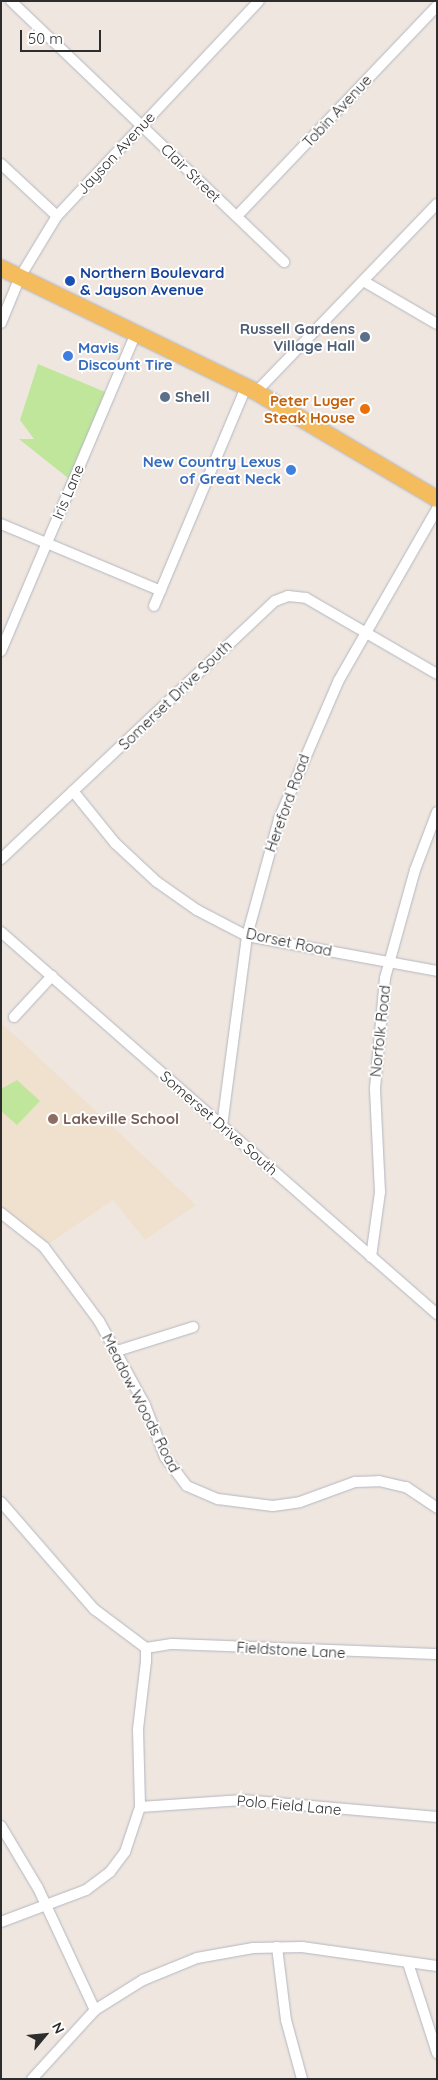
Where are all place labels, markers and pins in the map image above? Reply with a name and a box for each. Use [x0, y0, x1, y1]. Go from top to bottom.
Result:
place label: Northern Boulevard & Jayson Avenue [80, 263, 224, 298]
marker: Northern Boulevard & Jayson Avenue [64, 275, 76, 287]
place label: Russell Gardens Village Hall [240, 319, 355, 354]
marker: Russell Gardens Village Hall [359, 331, 371, 343]
place label: Mavis Discount Tire [78, 338, 173, 373]
marker: Mavis Discount Tire [62, 350, 74, 362]
place label: Shell [175, 388, 210, 406]
marker: Shell [159, 391, 171, 403]
place label: Peter Luger Steak House [264, 391, 355, 426]
marker: Peter Luger Steak House [359, 403, 371, 415]
place label: New Country Lexus of Great Neck [143, 452, 281, 487]
marker: New Country Lexus of Great Neck [285, 464, 297, 476]
place label: Lakeville School [63, 1110, 179, 1128]
marker: Lakeville School [47, 1113, 59, 1125]

